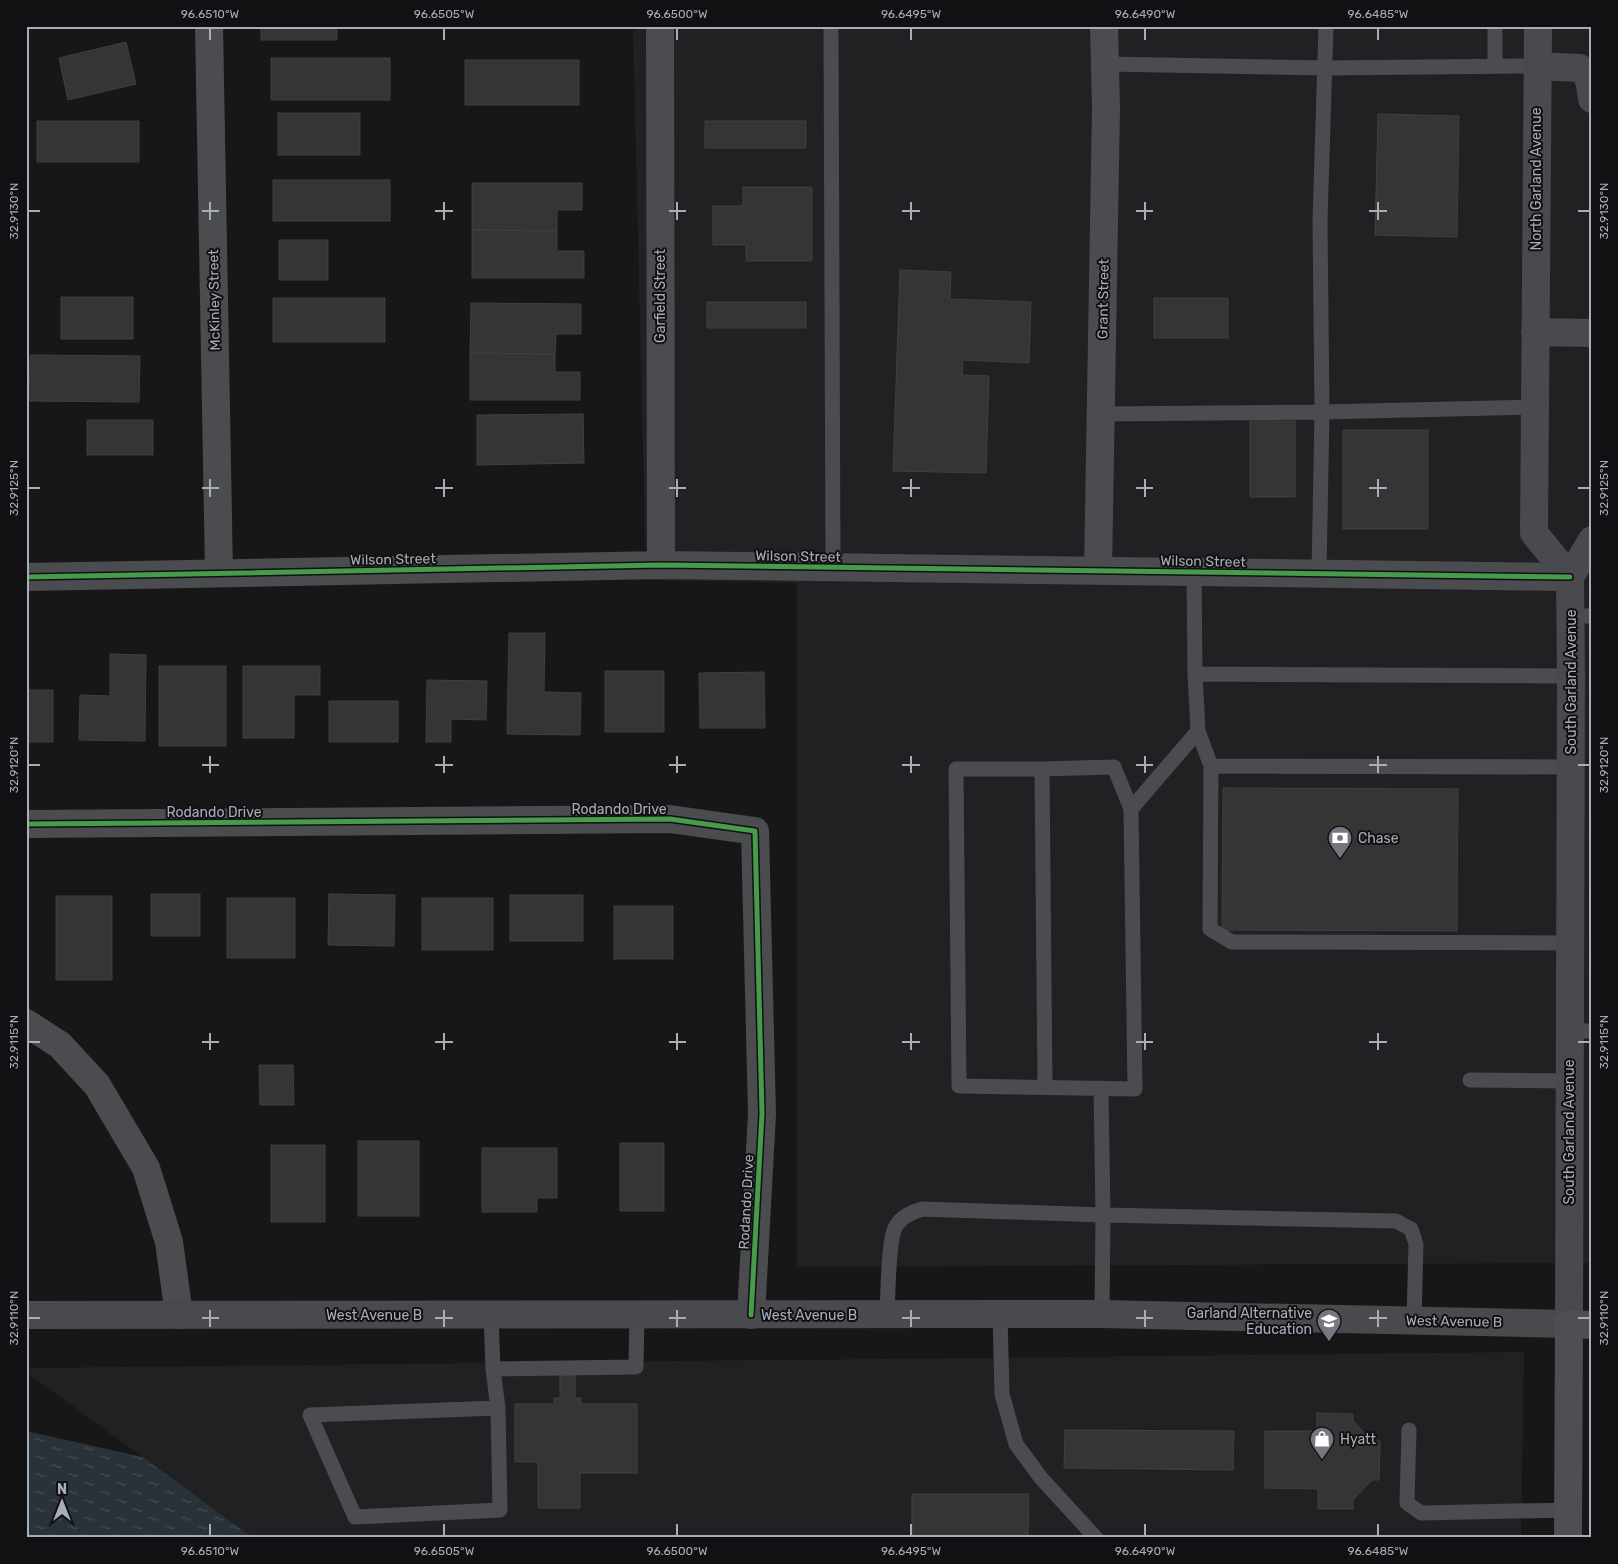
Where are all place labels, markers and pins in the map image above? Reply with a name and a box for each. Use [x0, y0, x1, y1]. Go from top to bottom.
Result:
bank icon: Chase [1327, 825, 1353, 859]
place label: Chase [1358, 830, 1399, 847]
place label: Garland Alternative Education [1187, 1305, 1312, 1338]
school or university icon: Garland Alternative Education [1316, 1308, 1342, 1342]
shop icon: Hyatt [1309, 1426, 1335, 1460]
place label: Hyatt [1340, 1431, 1377, 1448]

